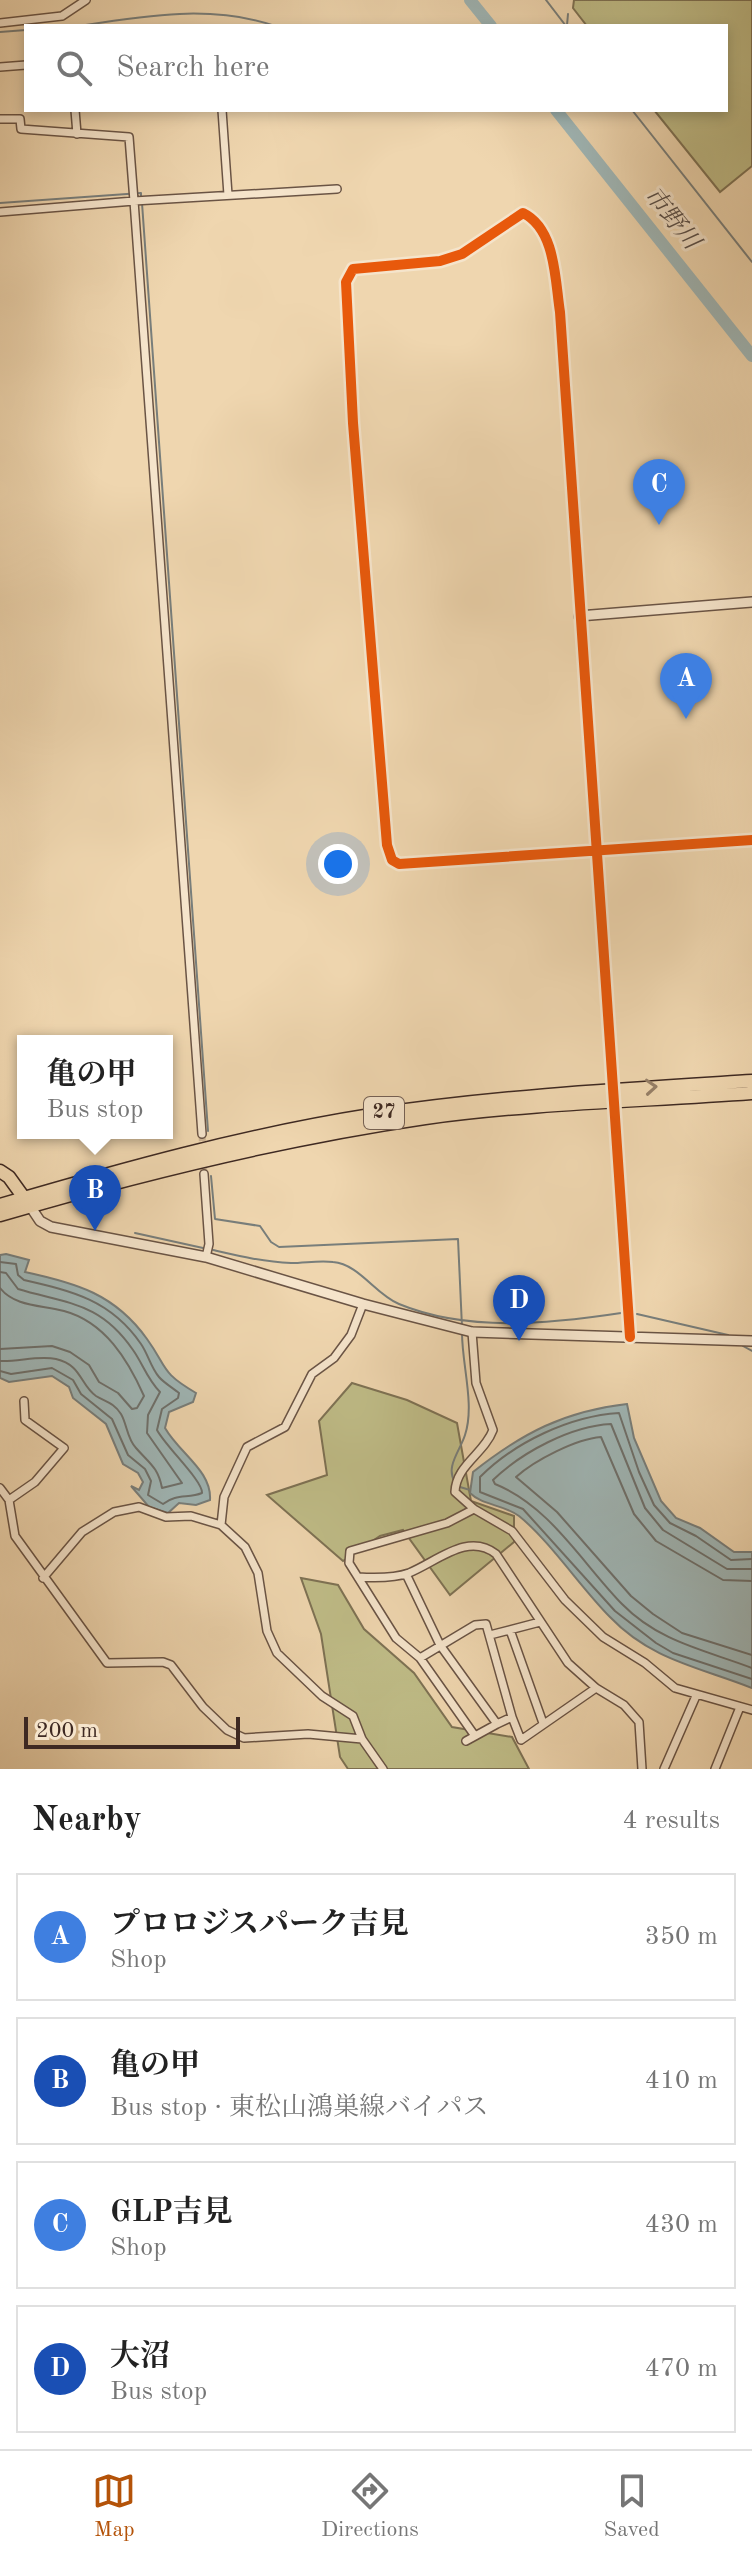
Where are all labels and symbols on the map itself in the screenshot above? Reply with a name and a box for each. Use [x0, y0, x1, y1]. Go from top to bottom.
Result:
water label: 市野川 [639, 182, 707, 257]
pin: C [633, 459, 685, 525]
pin: A [660, 653, 712, 719]
your location [318, 844, 358, 884]
one-way arrow [645, 1079, 658, 1096]
road number: 27 [364, 1097, 404, 1129]
pin: B [69, 1165, 121, 1231]
pin: D [493, 1275, 545, 1341]
scale bar [24, 1713, 240, 1749]

